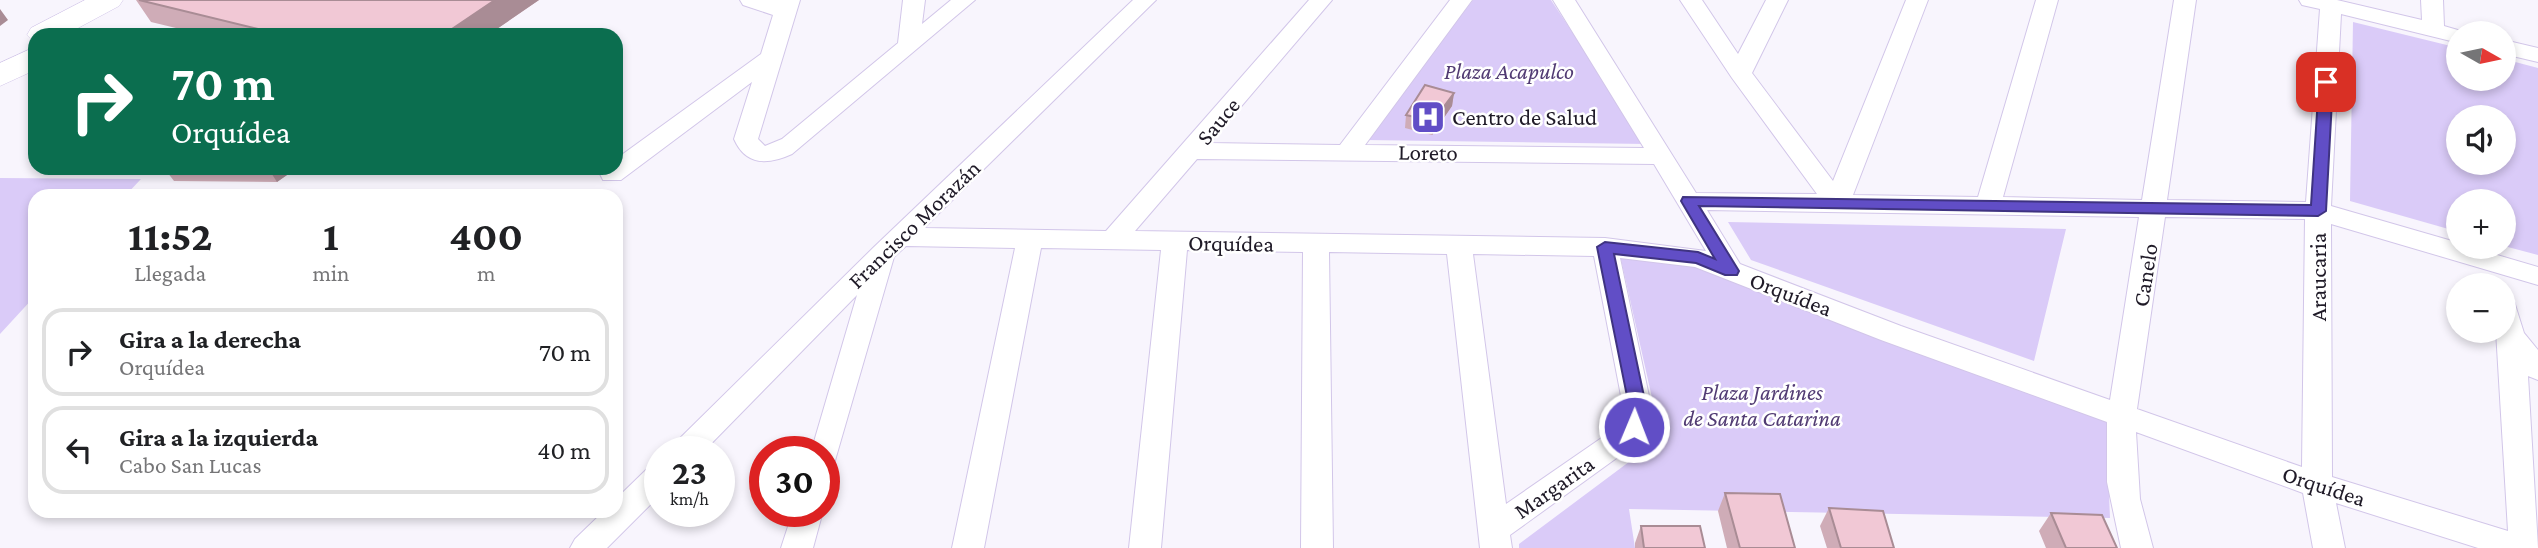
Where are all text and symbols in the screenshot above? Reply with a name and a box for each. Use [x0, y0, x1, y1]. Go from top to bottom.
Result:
north arrow [2446, 21, 2516, 91]
map controls [2446, 21, 2516, 343]
pin [2296, 52, 2356, 112]
icon: right [56, 56, 147, 147]
text: 70 m [171, 56, 275, 111]
park label: Plaza Acapulco [1444, 58, 1574, 84]
icon: arrive [2307, 63, 2345, 101]
street label: Sauce [1191, 92, 1245, 150]
hospital icon: Centro de Salud [1409, 98, 1447, 136]
place label: Centro de Salud [1452, 104, 1597, 130]
button: sound [2446, 105, 2516, 175]
text: Orquídea [171, 114, 291, 150]
street label: Loreto [1398, 138, 1458, 166]
street label: Francisco Morazán [843, 154, 985, 294]
button: + [2446, 189, 2516, 259]
text: 11:52 [128, 212, 212, 259]
text: 1 [323, 212, 339, 259]
text: 400 [449, 212, 523, 259]
street label: Orquídea [1188, 229, 1275, 257]
street label: Araucaria [2305, 232, 2331, 321]
street label: Canelo [2127, 241, 2163, 309]
text: Llegada [134, 260, 206, 286]
text: min [312, 260, 349, 286]
text: m [477, 260, 495, 286]
street label: Orquídea [1746, 266, 1836, 322]
button: − [2446, 273, 2516, 343]
text: Gira a la derecha [119, 325, 301, 354]
icon: right [60, 333, 98, 371]
text: 70 m [539, 338, 591, 367]
text: Orquídea [119, 354, 205, 380]
park label: Plaza Jardines de Santa Catarina [1683, 379, 1841, 431]
position arrow [1597, 390, 1671, 464]
text: Gira a la izquierda [119, 423, 318, 452]
icon: left [60, 431, 98, 469]
text: 40 m [537, 436, 591, 465]
speed limit sign: 30 [749, 436, 840, 527]
street label: Margarita [1509, 450, 1599, 524]
text: Cabo San Lucas [119, 452, 261, 478]
text: 23 [672, 453, 707, 492]
street label: Orquídea [2279, 460, 2369, 512]
text: km/h [670, 489, 709, 509]

